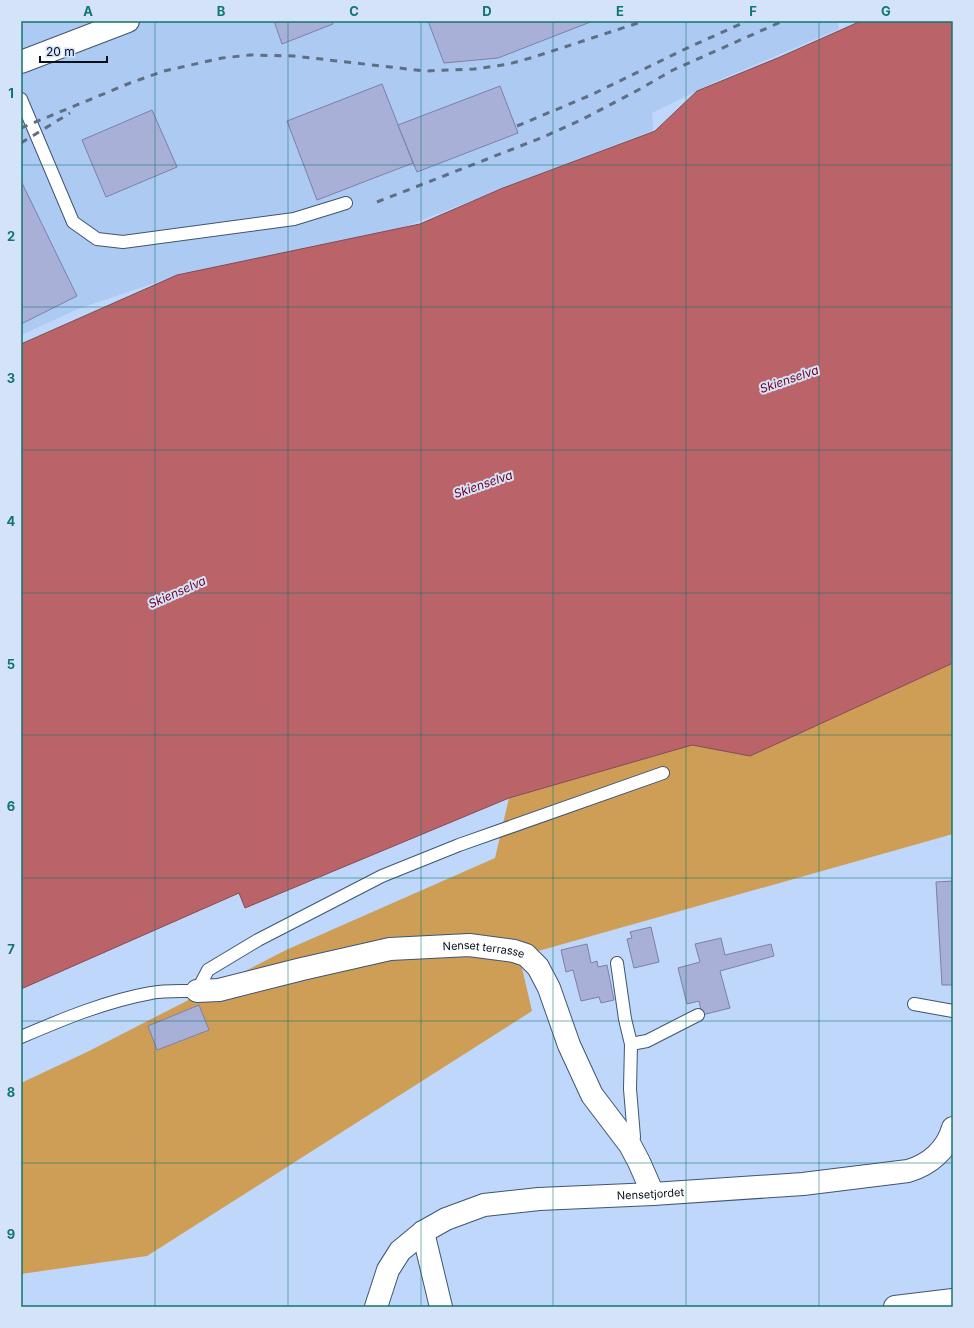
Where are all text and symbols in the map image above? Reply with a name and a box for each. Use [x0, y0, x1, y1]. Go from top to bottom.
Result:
text: A [83, 3, 93, 19]
text: B [217, 3, 226, 19]
text: C [349, 3, 359, 19]
text: D [482, 3, 492, 19]
text: E [616, 3, 624, 19]
text: F [749, 3, 757, 19]
text: G [881, 3, 891, 19]
scale bar [40, 38, 107, 64]
text: 20 m [46, 44, 75, 59]
text: 1 [8, 85, 14, 101]
text: 2 [7, 228, 15, 244]
water label: Skienselva [758, 362, 820, 396]
text: 3 [7, 370, 15, 386]
water label: Skienselva [452, 467, 514, 501]
text: 4 [7, 513, 16, 529]
water label: Skienselva [146, 573, 208, 611]
text: 5 [7, 656, 15, 672]
text: 6 [7, 798, 15, 814]
street label: Nenset terrasse [442, 938, 527, 961]
text: 7 [7, 941, 15, 957]
text: 8 [7, 1084, 15, 1100]
street label: Nensetjordet [617, 1185, 685, 1203]
text: 9 [7, 1226, 15, 1242]

